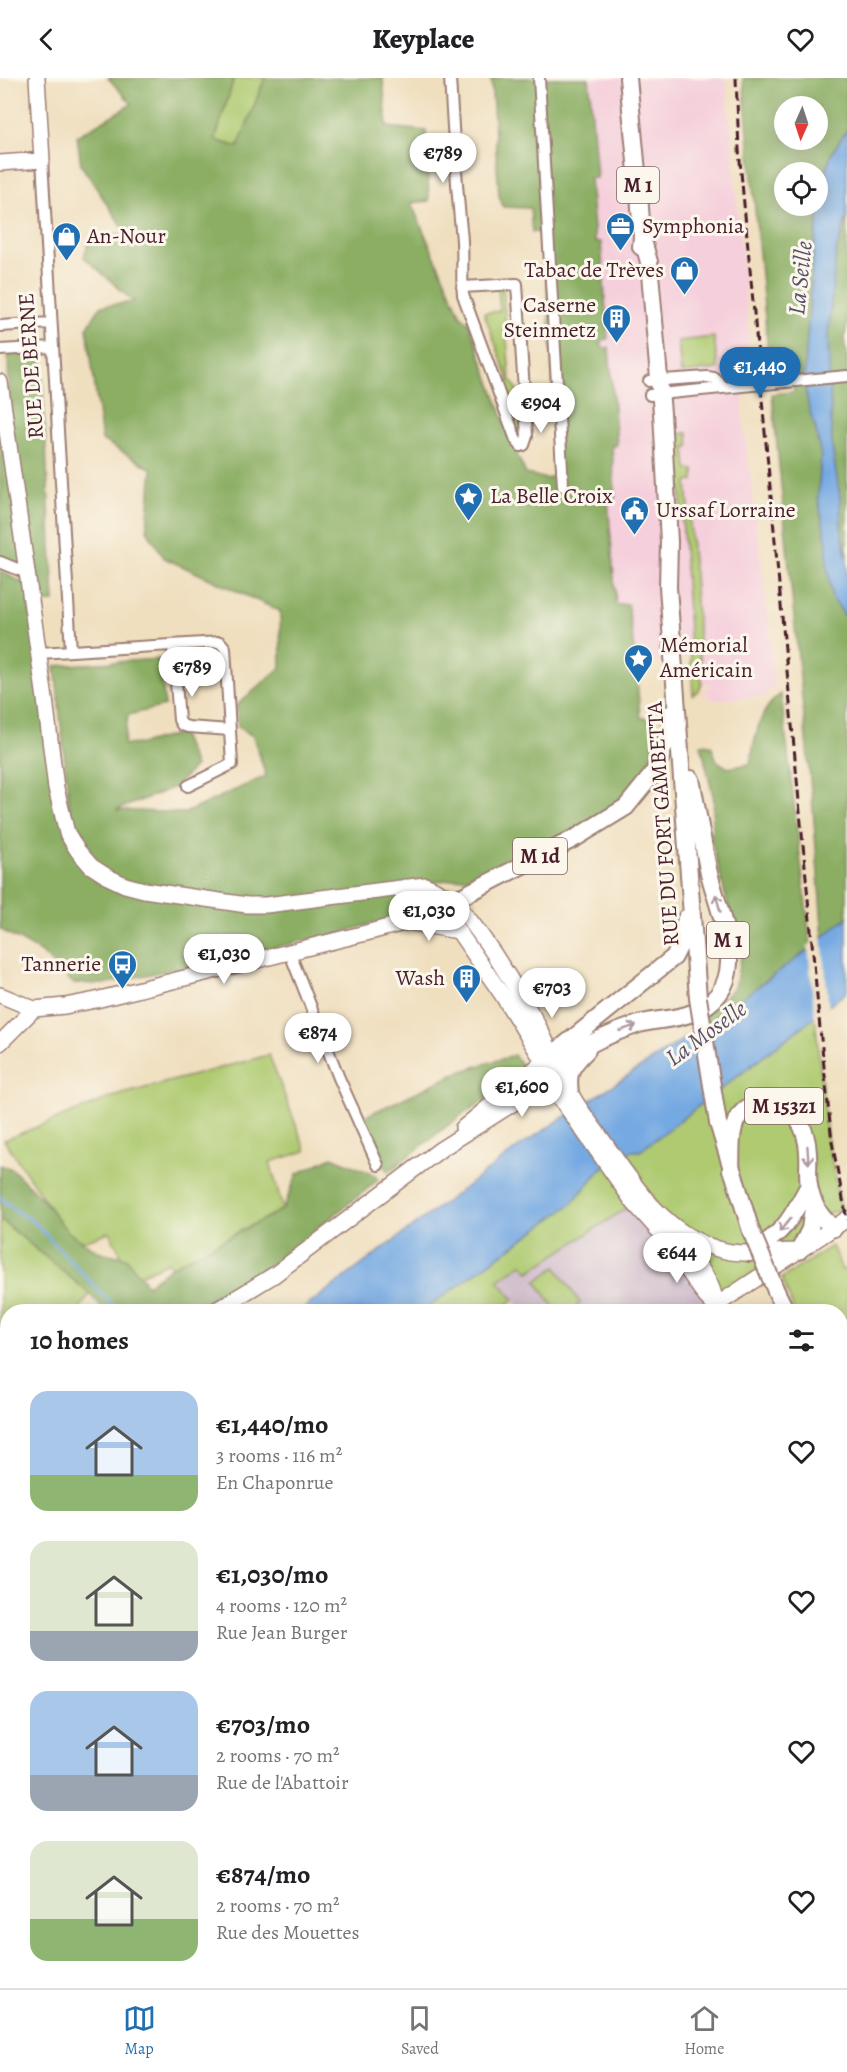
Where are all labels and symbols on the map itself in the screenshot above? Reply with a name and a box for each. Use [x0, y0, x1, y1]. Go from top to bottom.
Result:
north arrow [774, 96, 828, 150]
pin: €789 [407, 133, 479, 184]
road number: M 1 [617, 167, 659, 203]
office icon: Symphonia [605, 210, 637, 252]
place label: Symphonia [642, 211, 745, 241]
shop icon: An-Nour [50, 220, 82, 262]
place label: An-Nour [86, 221, 166, 251]
water label: La Seille [780, 239, 820, 316]
shop icon: Tabac de Trèves [669, 254, 701, 296]
place label: Tabac de Trèves [524, 255, 664, 285]
place label: Caserne Steinmetz [503, 290, 596, 345]
street label: RUE DE BERNE [11, 292, 51, 440]
building icon: Caserne Steinmetz [601, 302, 633, 344]
pin: €1,440 [711, 347, 809, 398]
pin: €904 [505, 383, 577, 434]
place icon: La Belle Croix [453, 480, 485, 522]
place label: La Belle Croix [490, 481, 613, 511]
public building icon: Urssaf Lorraine [619, 494, 651, 536]
place label: Urssaf Lorraine [656, 495, 796, 525]
place label: Mémorial Américain [659, 630, 753, 685]
place icon: Mémorial Américain [623, 642, 655, 684]
pin: €789 [156, 647, 228, 698]
street label: RUE DU FORT GAMBETTA [639, 700, 687, 947]
road number: M 1d [513, 838, 567, 874]
pin: €1,030 [380, 891, 478, 942]
one-way arrow [712, 894, 723, 913]
road number: M 1 [707, 922, 749, 958]
pin: €1,030 [175, 934, 273, 985]
bus stop icon: Tannerie [106, 948, 138, 990]
place label: Tannerie [21, 949, 101, 979]
building icon: Wash [450, 962, 482, 1004]
place label: Wash [394, 963, 445, 993]
pin: €703 [516, 968, 588, 1019]
water label: La Moselle [659, 993, 753, 1073]
pin: €874 [282, 1013, 354, 1064]
one-way arrow [618, 1022, 637, 1033]
pin: €1,600 [473, 1067, 571, 1118]
road number: M 153z1 [745, 1088, 823, 1124]
one-way arrow [803, 1145, 814, 1165]
one-way arrow [779, 1217, 792, 1233]
pin: €644 [641, 1233, 713, 1284]

